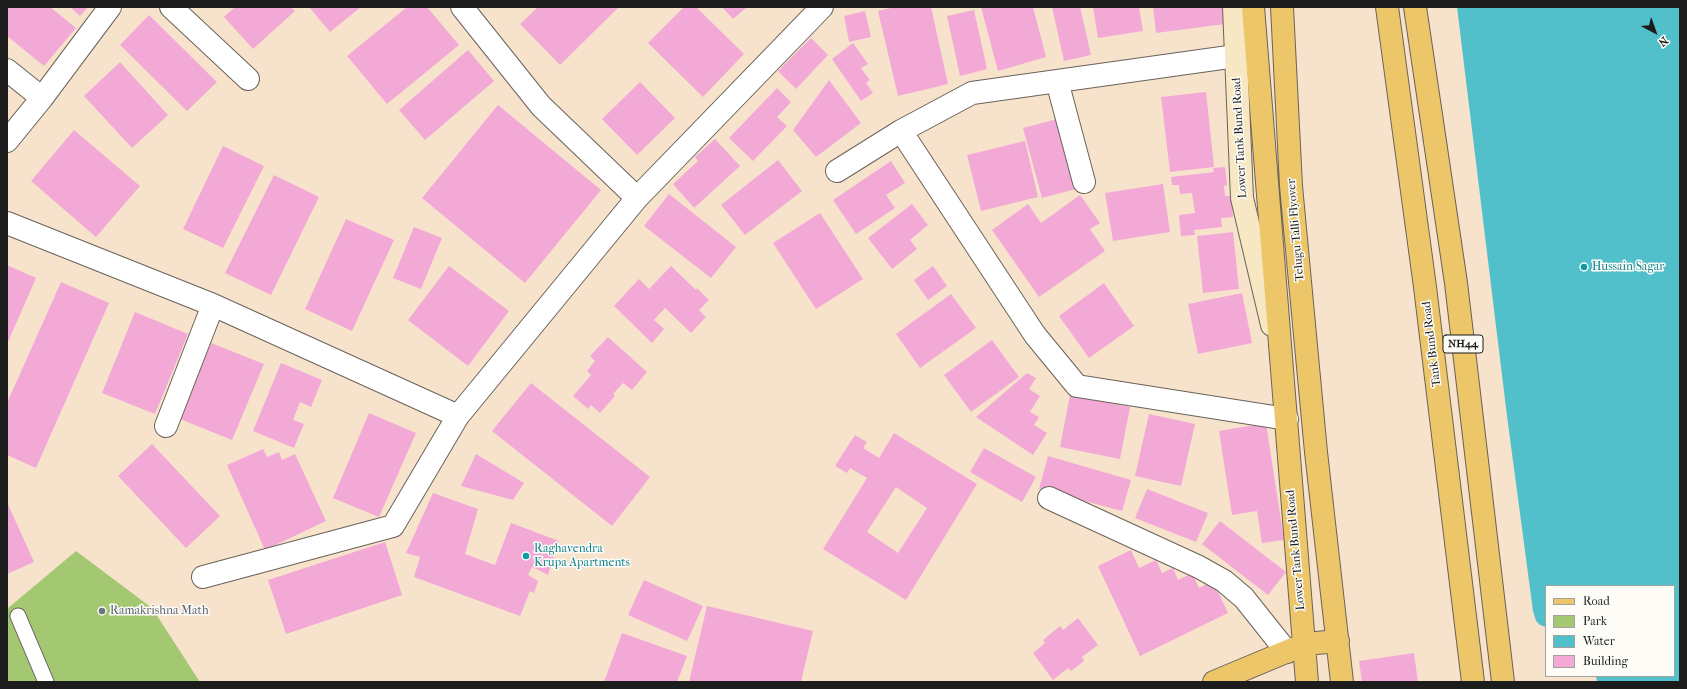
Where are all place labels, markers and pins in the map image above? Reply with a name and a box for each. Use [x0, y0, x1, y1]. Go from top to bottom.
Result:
place label: Hussain Sagar [1592, 260, 1664, 274]
marker: Hussain Sagar [1579, 262, 1589, 272]
place label: Raghavendra Krupa Apartments [534, 542, 630, 570]
marker: Raghavendra Krupa Apartments [521, 551, 531, 561]
place label: Ramakrishna Math [110, 604, 209, 618]
marker: Ramakrishna Math [97, 606, 107, 616]

